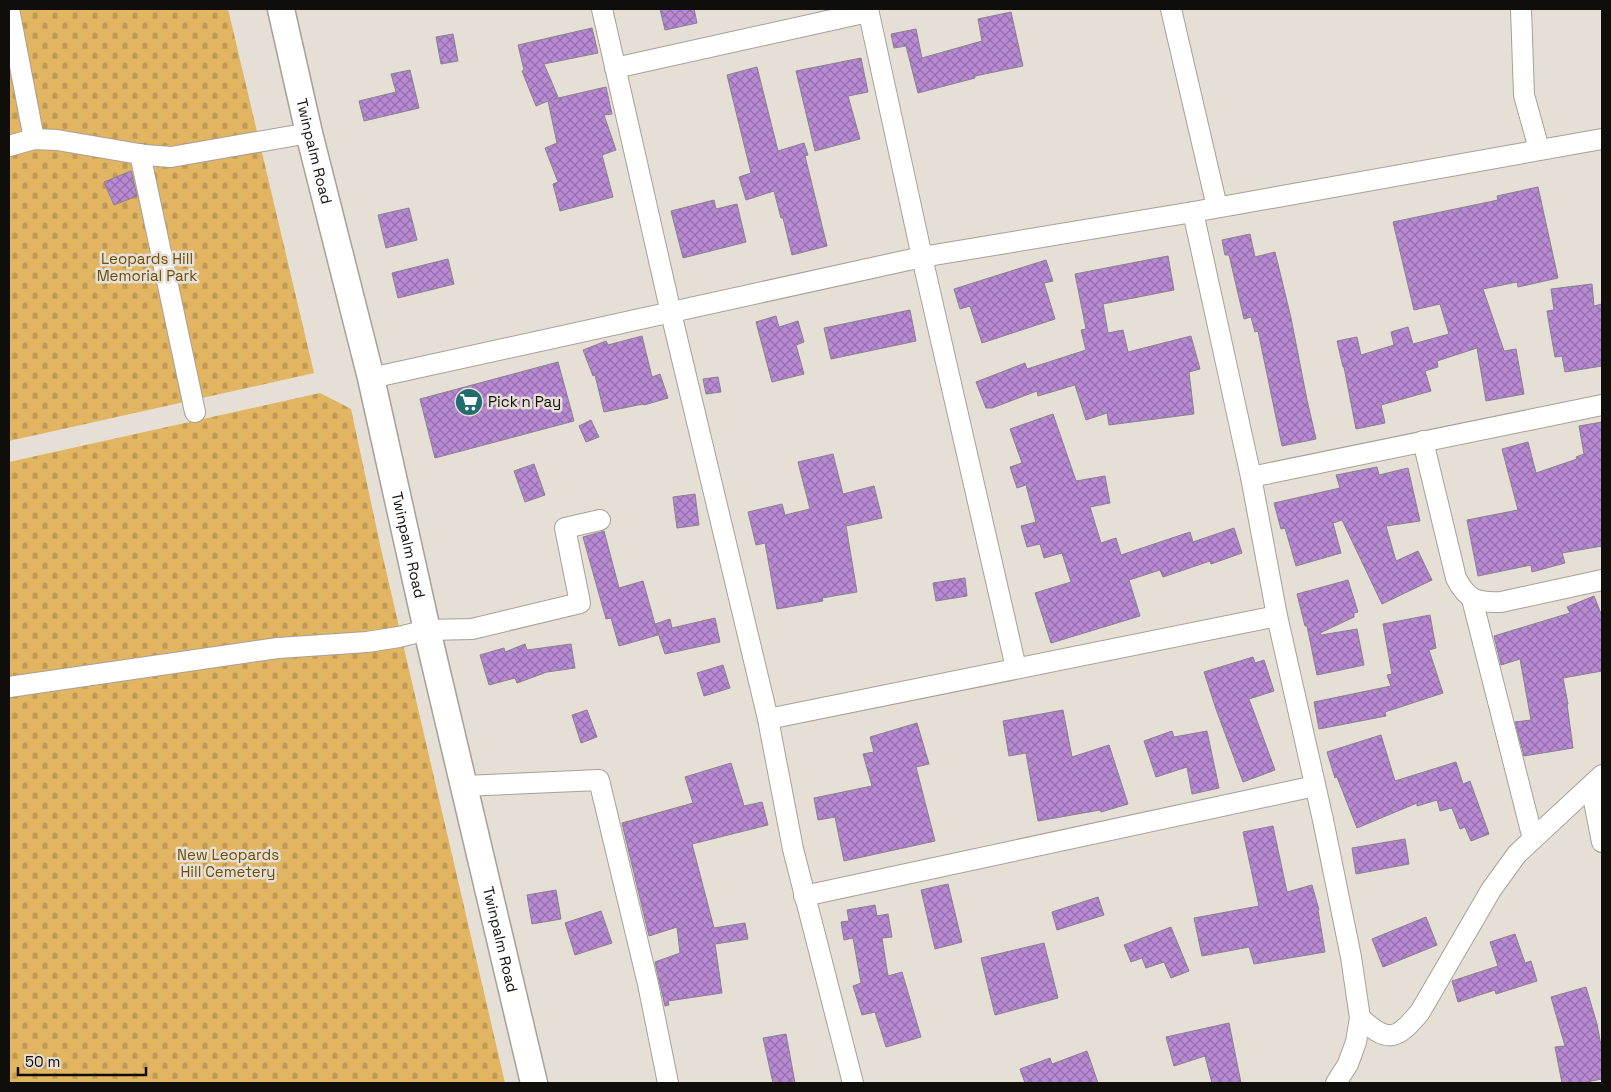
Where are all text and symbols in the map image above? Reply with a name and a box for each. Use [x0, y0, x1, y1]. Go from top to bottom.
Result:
street label: Twinpalm Road [292, 96, 337, 206]
park label: Leopards Hill Memorial Park [97, 249, 197, 285]
supermarket icon: Pick n Pay [454, 387, 484, 417]
place label: Pick n Pay [488, 392, 561, 411]
street label: Twinpalm Road [388, 490, 430, 600]
park label: New Leopards Hill Cemetery [177, 845, 279, 881]
street label: Twinpalm Road [479, 885, 522, 994]
scale bar [18, 1044, 145, 1076]
text: 50 m [25, 1052, 60, 1071]

